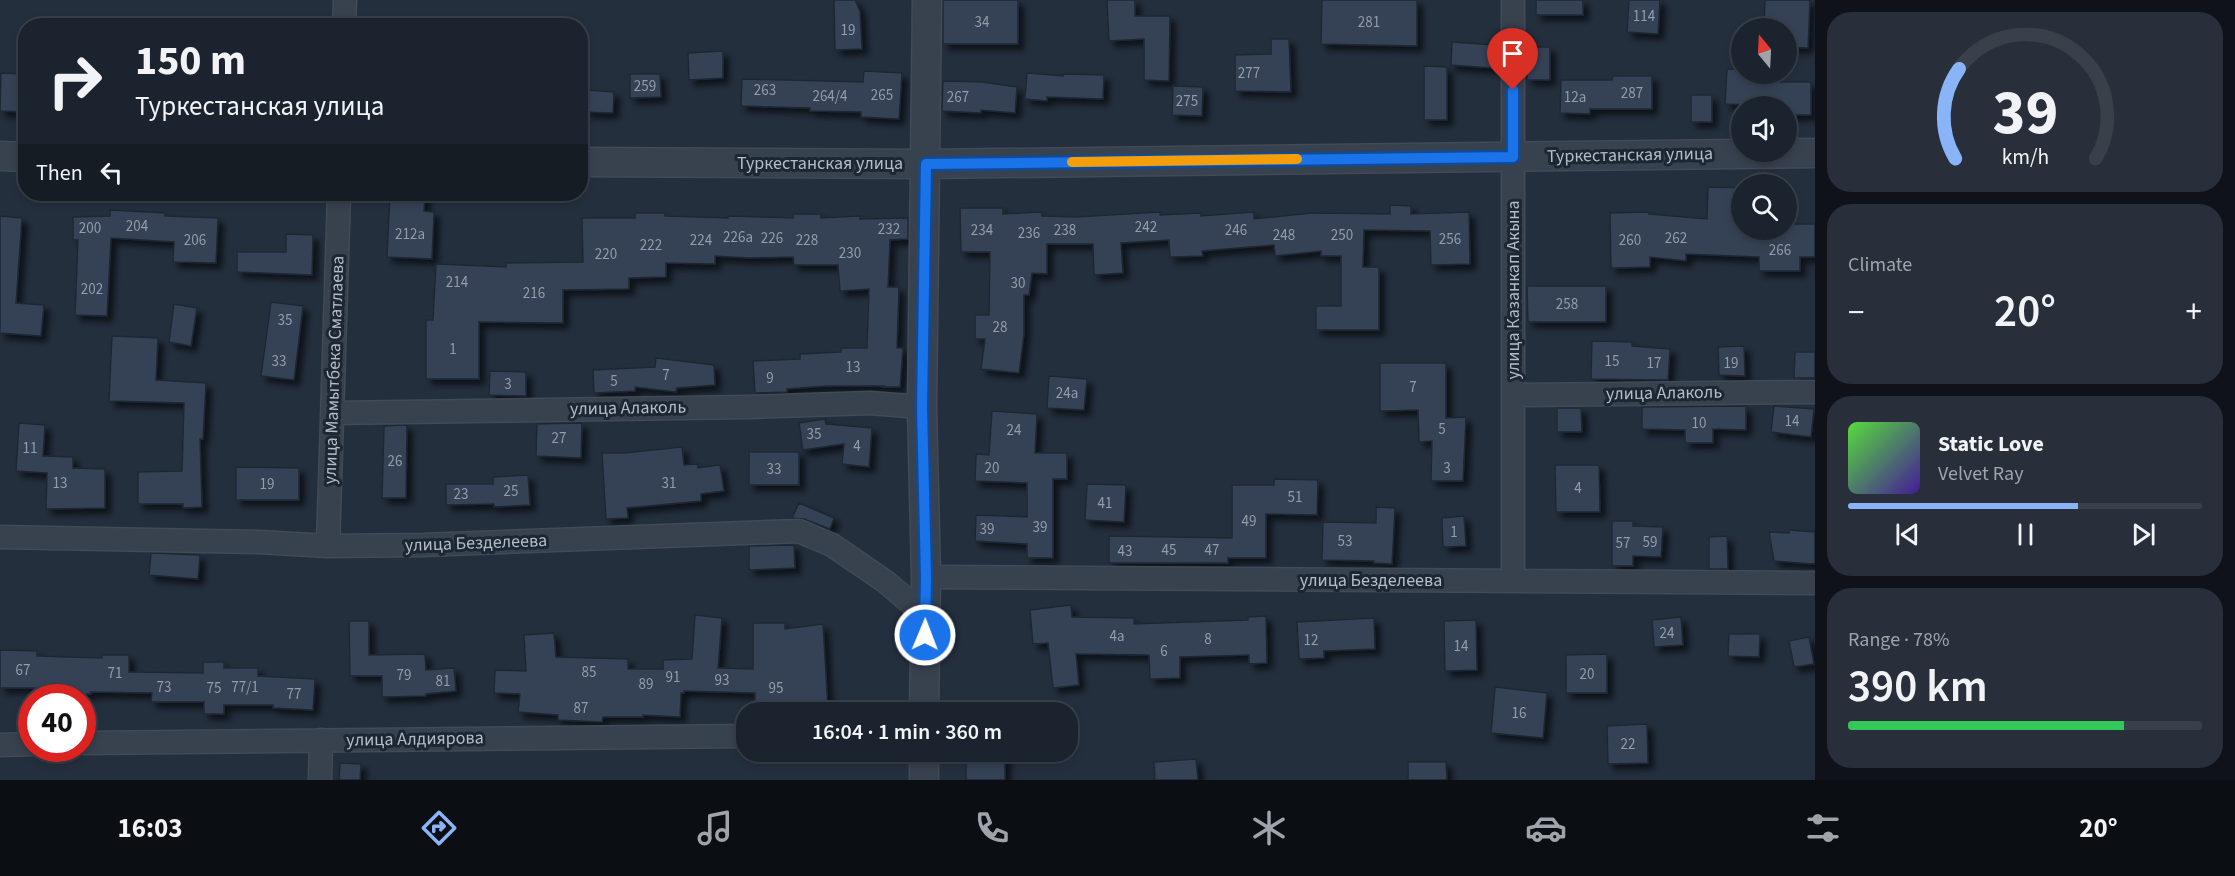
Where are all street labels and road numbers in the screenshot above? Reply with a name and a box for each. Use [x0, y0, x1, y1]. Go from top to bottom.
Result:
street label: Туркестанская улица [1547, 141, 1713, 169]
street label: Туркестанская улица [737, 151, 903, 176]
street label: улица Казанкап Акына [1501, 200, 1526, 380]
street label: улица Мамытбека Сматлаева [318, 255, 350, 485]
street label: улица Алаколь [1606, 379, 1723, 407]
street label: улица Алаколь [570, 394, 687, 422]
street label: улица Безделеева [404, 528, 548, 558]
street label: улица Безделеева [1300, 568, 1442, 593]
street label: улица Алдиярова [346, 725, 484, 753]

